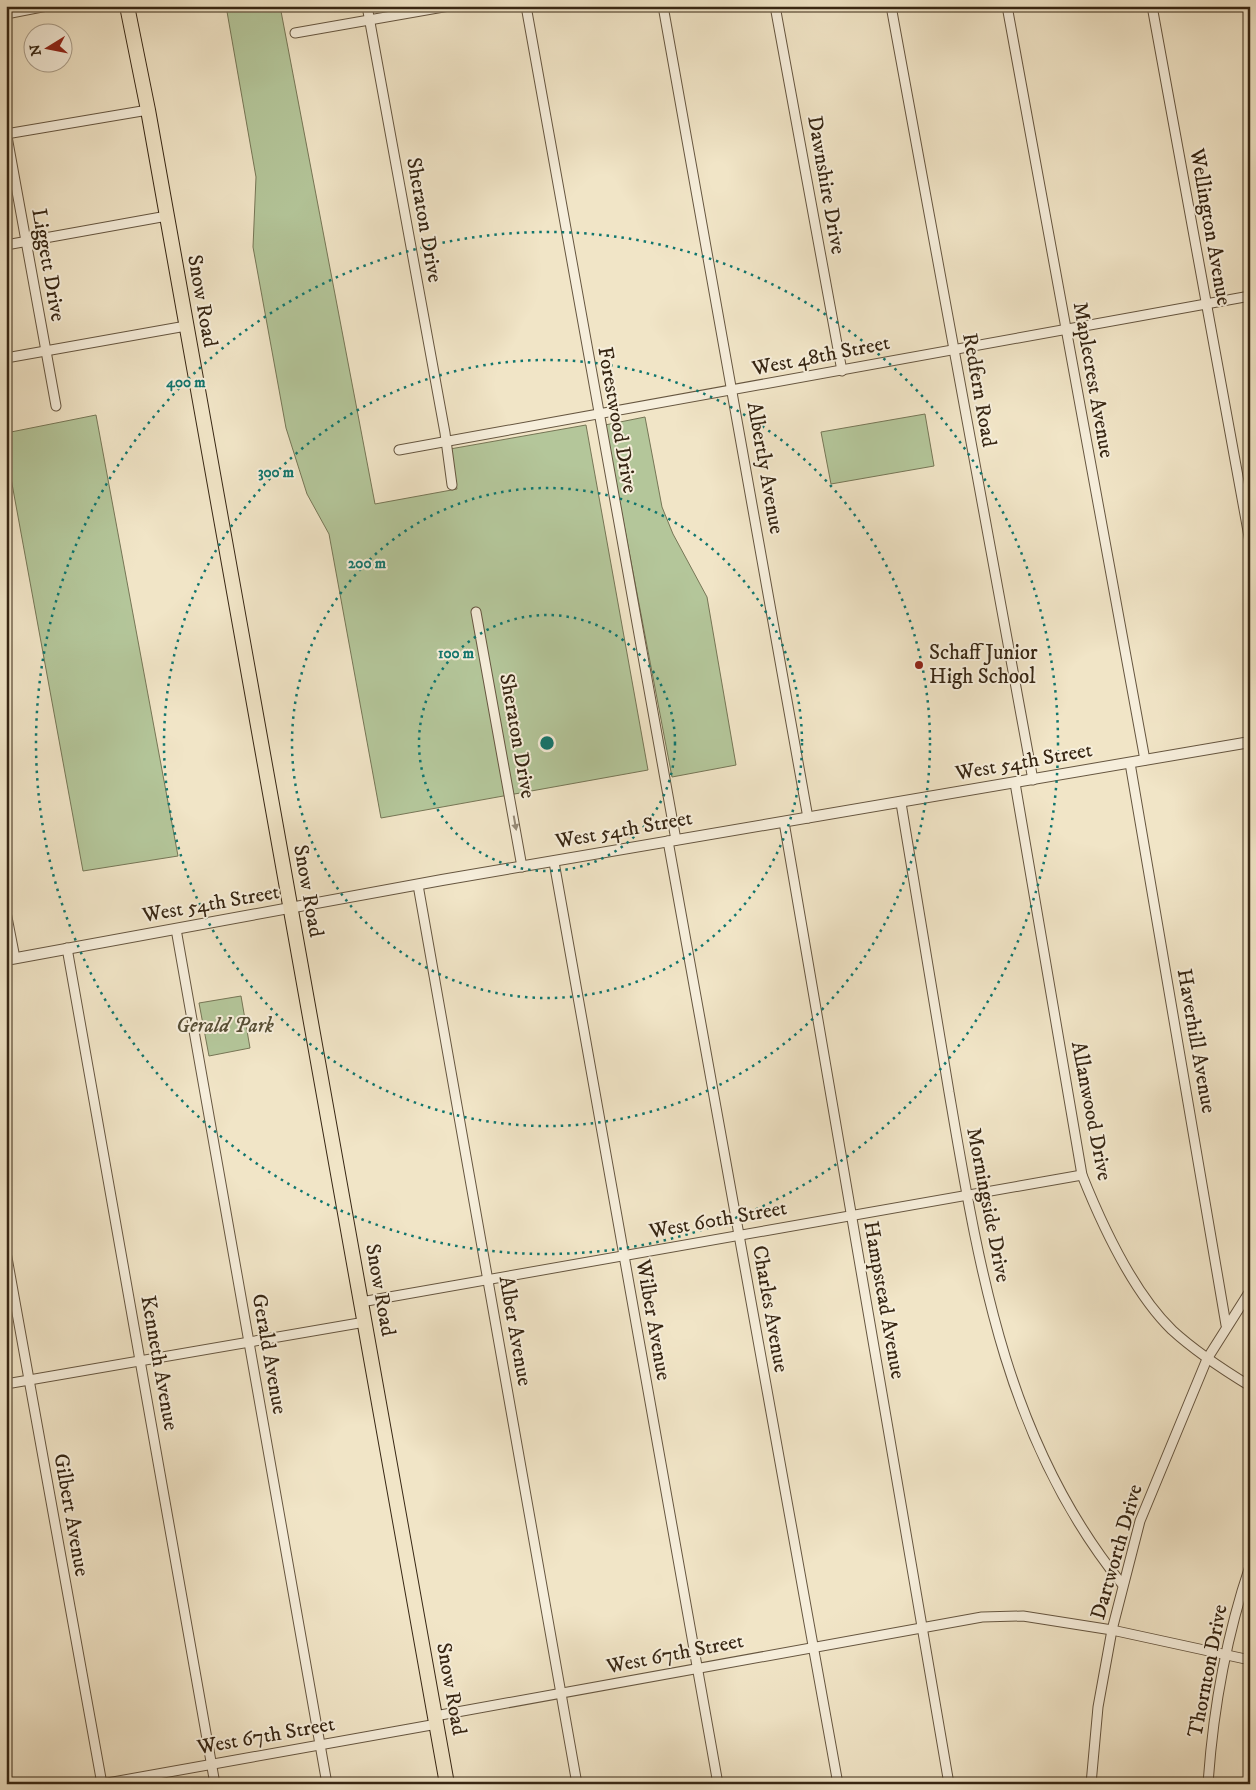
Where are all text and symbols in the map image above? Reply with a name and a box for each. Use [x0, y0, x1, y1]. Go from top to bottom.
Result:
north arrow [22, 22, 72, 72]
text: N [26, 42, 46, 57]
street label: Dawnshire Drive [801, 114, 851, 257]
street label: Wellington Avenue [1183, 145, 1237, 308]
street label: Sheraton Drive [400, 155, 448, 285]
street label: Liggett Drive [25, 206, 71, 324]
street label: Snow Road [181, 253, 223, 350]
street label: Maplecrest Avenue [1066, 300, 1120, 460]
street label: West 48th Street [749, 330, 892, 382]
street label: Redfern Road [956, 331, 1002, 449]
street label: Forestwood Drive [591, 345, 643, 495]
text: 400 m [165, 373, 206, 392]
street label: Albertly Avenue [741, 400, 789, 536]
text: 300 m [258, 463, 295, 482]
text: 200 m [348, 554, 387, 573]
place label: Schaff Junior High School [929, 640, 1038, 690]
text: 100 m [438, 644, 475, 663]
marker: Schaff Junior High School [913, 659, 925, 671]
street label: Sheraton Drive [493, 671, 541, 801]
centre of rings [538, 734, 556, 752]
street label: West 54th Street [953, 737, 1095, 787]
street label: West 54th Street [553, 805, 695, 855]
one-way arrow [511, 815, 519, 831]
street label: Snow Road [287, 843, 329, 940]
street label: West 54th Street [140, 879, 282, 929]
street label: Haverhill Avenue [1171, 967, 1222, 1116]
park label: Gerald Park [176, 1013, 274, 1039]
street label: Allanwood Drive [1065, 1039, 1117, 1183]
street label: Morningside Drive [960, 1125, 1016, 1285]
street label: West 60th Street [646, 1195, 789, 1245]
street label: Hampstead Avenue [857, 1219, 911, 1381]
street label: Snow Road [359, 1242, 401, 1339]
street label: Charles Avenue [746, 1243, 794, 1375]
street label: Wilber Avenue [629, 1257, 676, 1383]
street label: Alber Avenue [493, 1274, 537, 1388]
street label: Gerald Avenue [246, 1292, 292, 1417]
street label: Kenneth Avenue [134, 1293, 184, 1433]
street label: Gilbert Avenue [47, 1451, 95, 1579]
street label: Dartworth Drive [1085, 1481, 1149, 1623]
street label: Thornton Drive [1182, 1602, 1234, 1740]
street label: West 67th Street [603, 1628, 746, 1680]
street label: Snow Road [430, 1641, 472, 1738]
street label: West 67th Street [194, 1711, 337, 1761]

